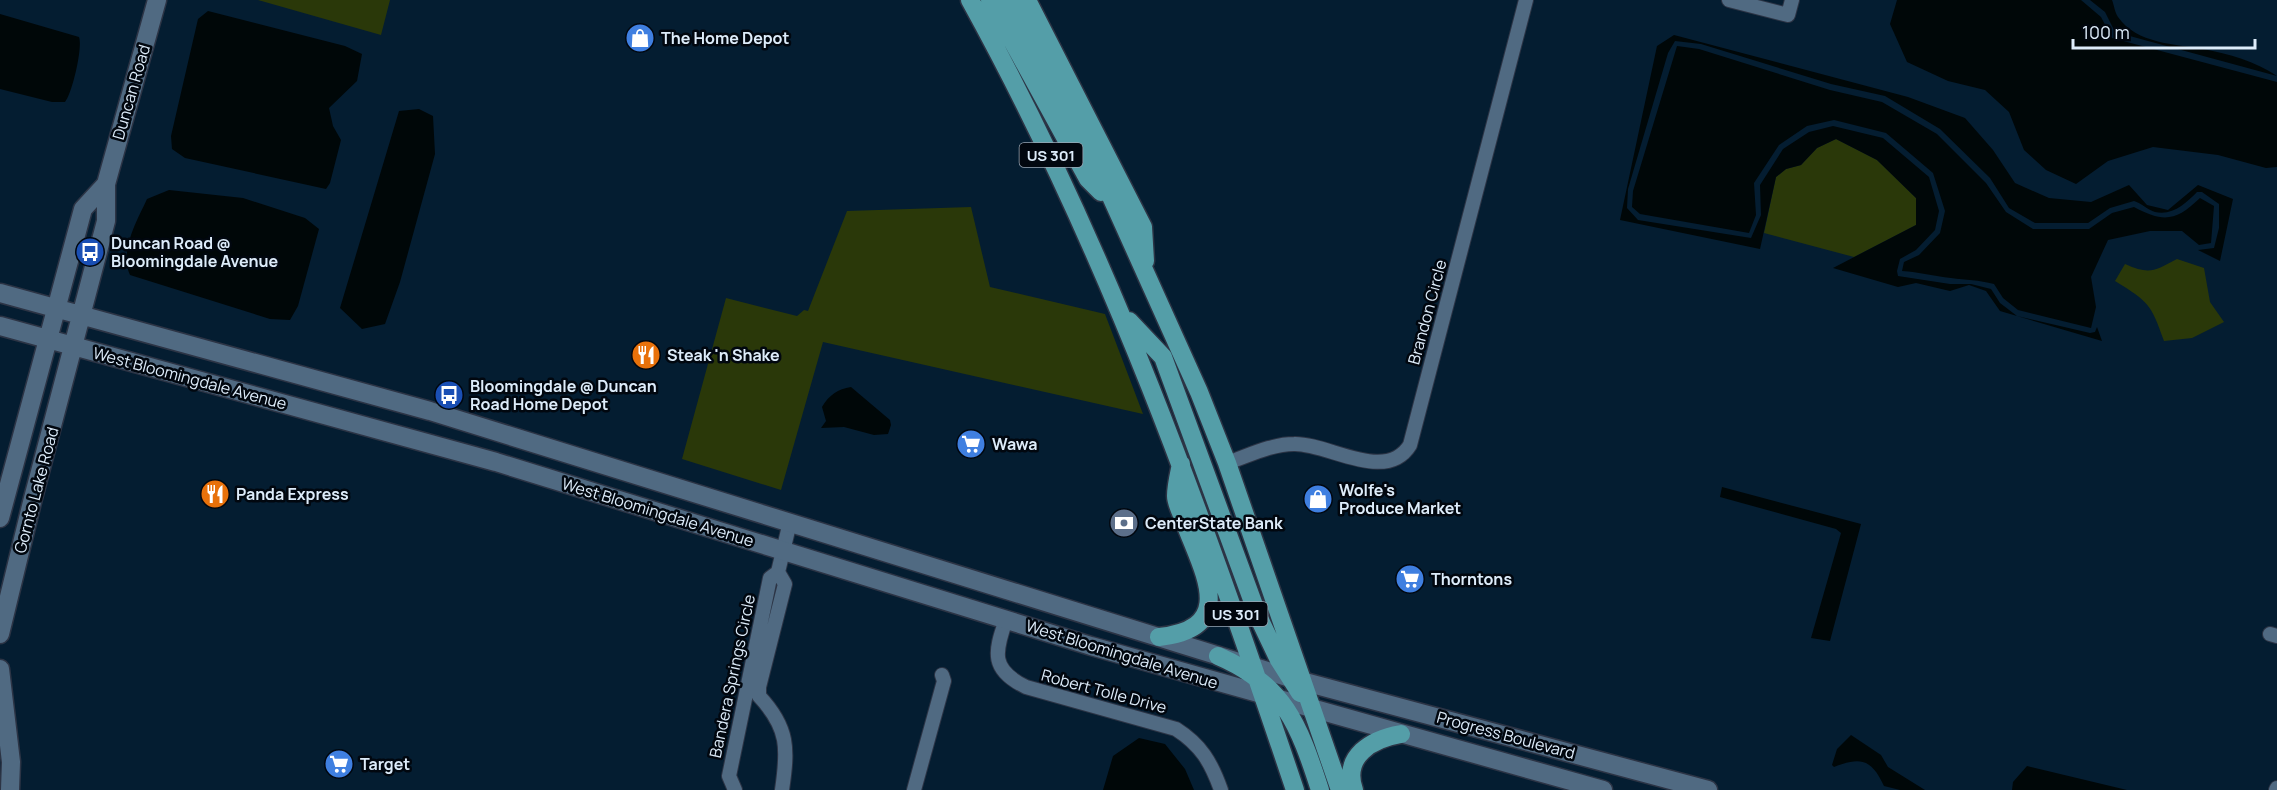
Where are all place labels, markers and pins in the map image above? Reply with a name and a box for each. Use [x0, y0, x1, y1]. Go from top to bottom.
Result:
shop icon: The Home Depot [624, 22, 656, 54]
place label: The Home Depot [661, 27, 789, 49]
place label: Duncan Road @ Bloomingdale Avenue [111, 232, 279, 272]
bus stop icon: Duncan Road @ Bloomingdale Avenue [74, 236, 106, 268]
restaurant icon: Steak 'n Shake [630, 339, 662, 371]
place label: Steak 'n Shake [667, 344, 780, 366]
place label: Bloomingdale @ Duncan Road Home Depot [470, 375, 657, 415]
bus stop icon: Bloomingdale @ Duncan Road Home Depot [433, 379, 465, 411]
supermarket icon: Wawa [955, 428, 987, 460]
place label: Wawa [992, 433, 1037, 455]
restaurant icon: Panda Express [199, 478, 231, 510]
place label: Wolfe's Produce Market [1339, 479, 1461, 519]
place label: Panda Express [236, 483, 349, 505]
shop icon: Wolfe's Produce Market [1302, 483, 1334, 515]
bank icon: CenterState Bank [1108, 507, 1140, 539]
place label: CenterState Bank [1145, 512, 1283, 534]
supermarket icon: Thorntons [1394, 563, 1426, 595]
place label: Thorntons [1431, 568, 1512, 590]
supermarket icon: Target [323, 748, 355, 780]
place label: Target [360, 753, 410, 775]

